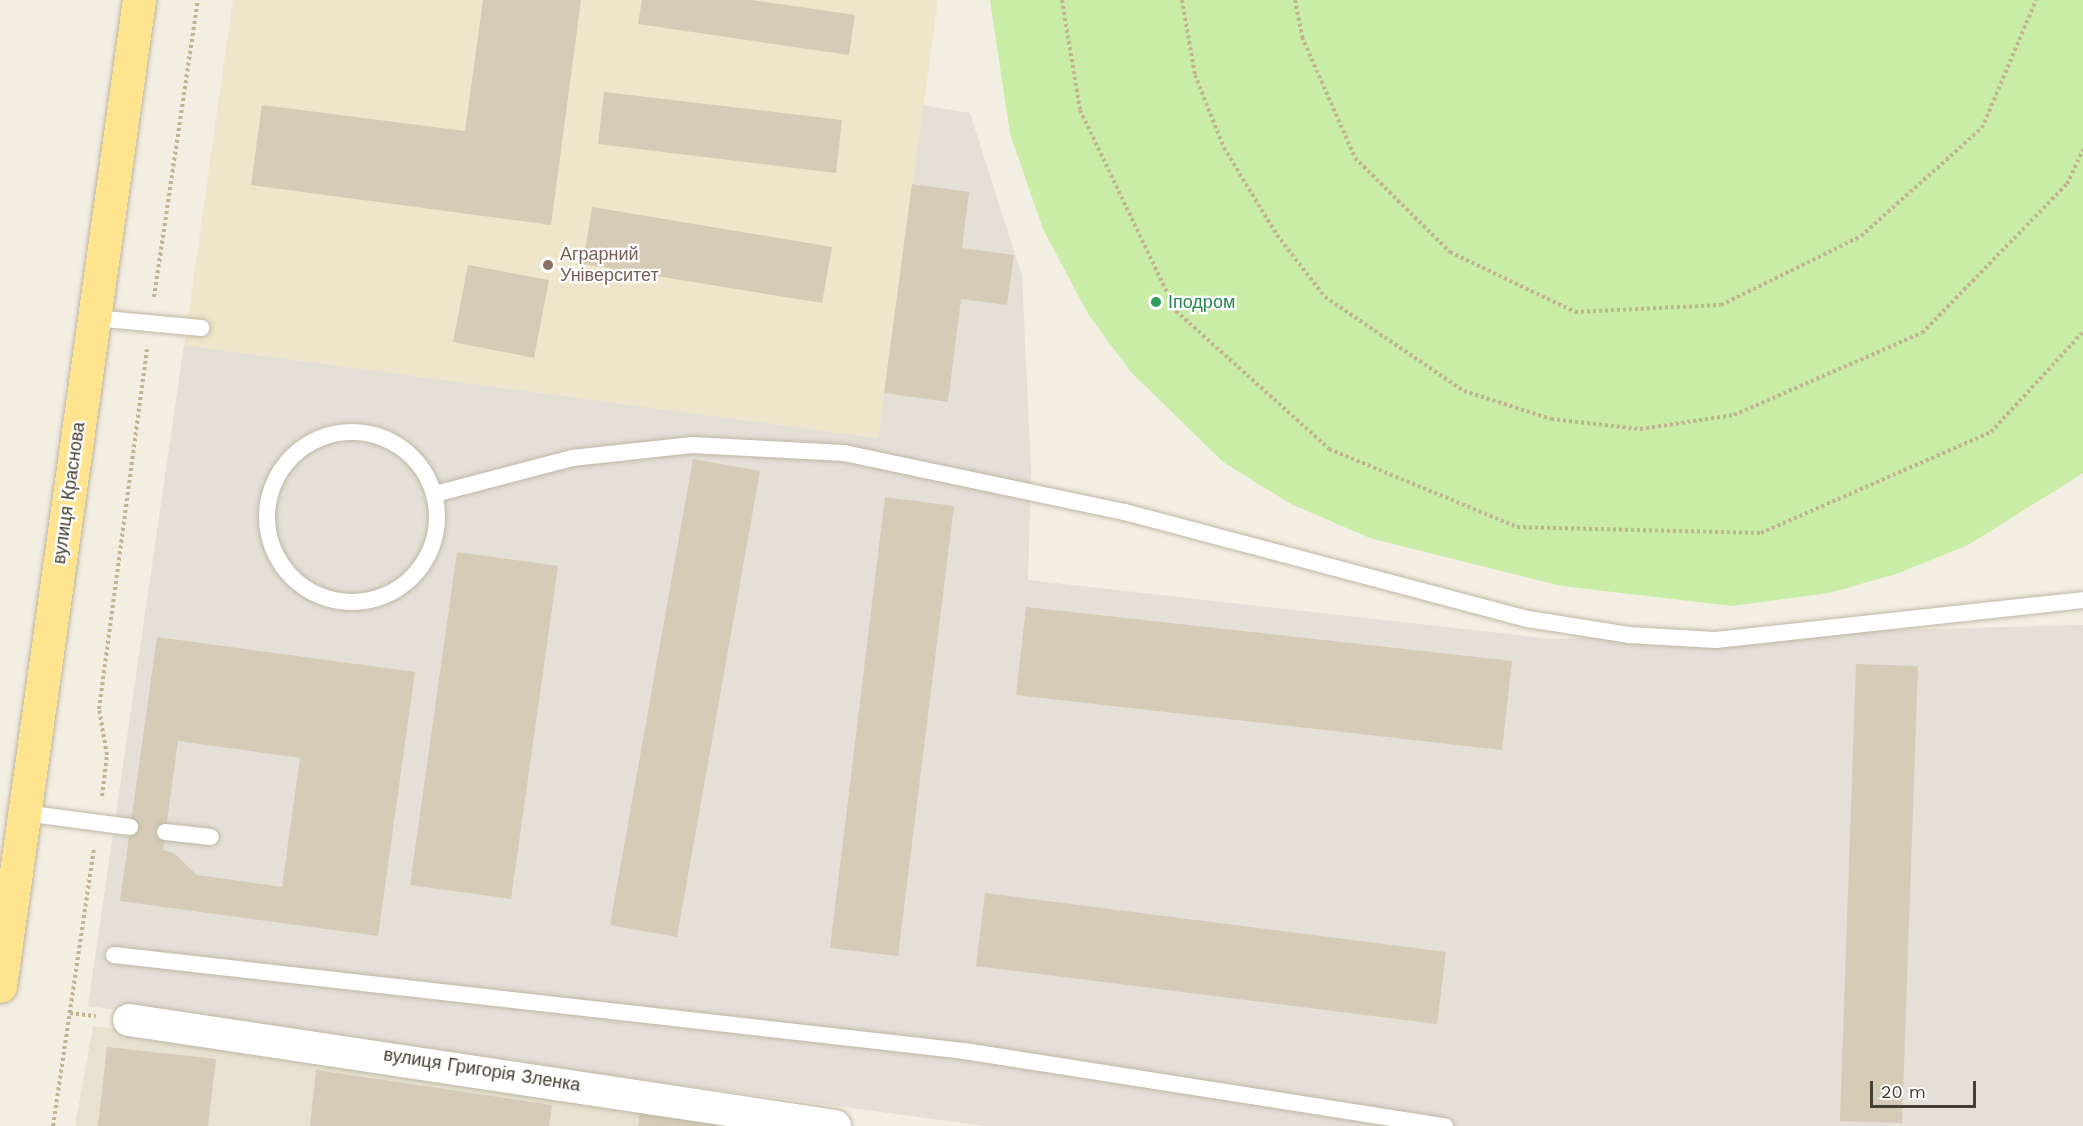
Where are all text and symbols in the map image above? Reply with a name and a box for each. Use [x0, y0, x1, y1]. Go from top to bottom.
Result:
place label: Аграрний Університет [560, 244, 659, 286]
marker: Аграрний Університет [541, 258, 555, 272]
place label: Іподром [1168, 291, 1235, 313]
marker: Іподром [1149, 295, 1163, 309]
street label: вулиця Краснова [48, 421, 90, 565]
street label: вулиця Григорія Зленка [382, 1044, 582, 1096]
scale bar [1873, 1069, 1980, 1107]
text: 20 m [1881, 1081, 1926, 1102]

